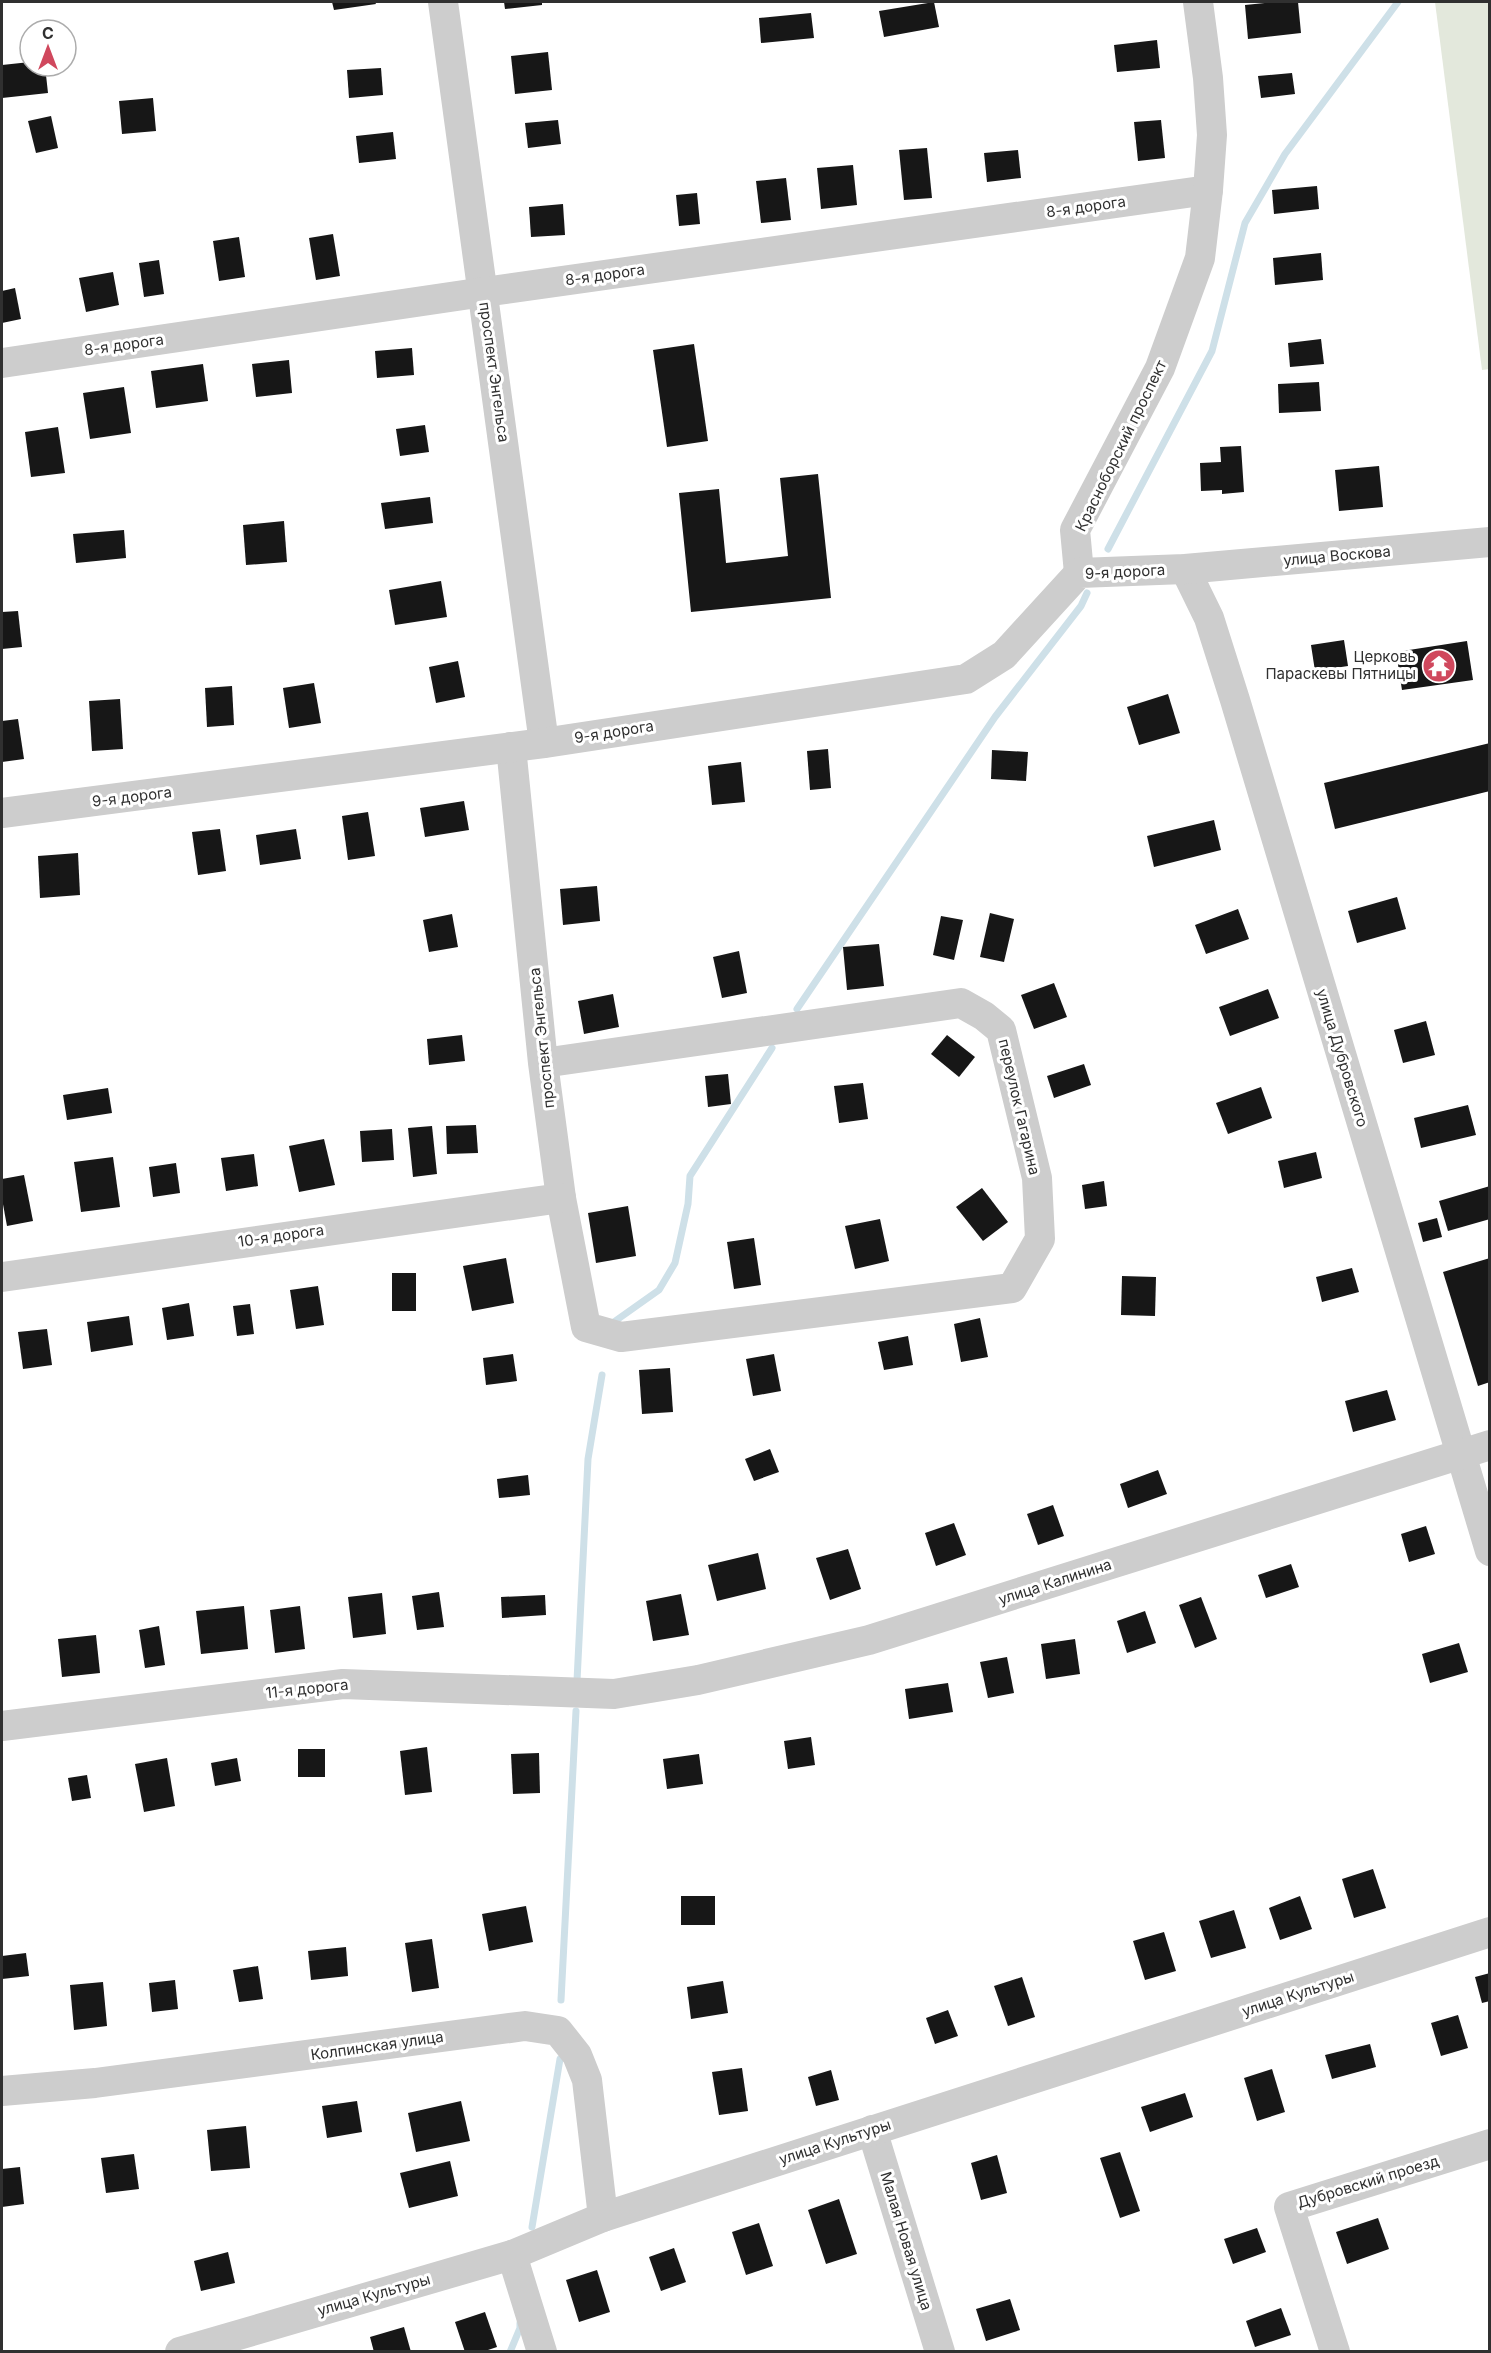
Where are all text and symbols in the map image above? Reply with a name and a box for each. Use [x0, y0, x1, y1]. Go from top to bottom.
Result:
north arrow [18, 18, 78, 78]
text: С [42, 23, 54, 43]
street label: 8-я дорога [1045, 192, 1127, 221]
street label: 8-я дорога [564, 260, 646, 289]
street label: проспект Энгельса [475, 301, 514, 443]
street label: 8-я дорога [83, 330, 165, 359]
street label: Красноборский проспект [1071, 357, 1170, 535]
street label: улица Воскова [1282, 541, 1392, 570]
street label: 9-я дорога [1084, 560, 1166, 583]
place label: Церковь Параскевы Пятницы [1265, 647, 1416, 683]
temple icon: Церковь Параскевы Пятницы [1421, 648, 1457, 684]
street label: 9-я дорога [573, 716, 655, 747]
street label: 9-я дорога [91, 782, 173, 811]
street label: проспект Энгельса [525, 967, 558, 1109]
street label: улица Дубровского [1312, 986, 1373, 1129]
street label: переулок Гагарина [995, 1037, 1044, 1177]
street label: 10-я дорога [237, 1220, 325, 1251]
street label: улица Калинина [996, 1554, 1114, 1609]
street label: 11-я дорога [265, 1675, 349, 1702]
street label: улица Культуры [1239, 1966, 1356, 2021]
street label: Колпинская улица [309, 2027, 445, 2064]
street label: улица Культуры [776, 2114, 893, 2169]
street label: Дубровский проезд [1295, 2151, 1441, 2212]
street label: Малая Новая улица [876, 2169, 937, 2312]
street label: улица Культуры [315, 2269, 433, 2320]

